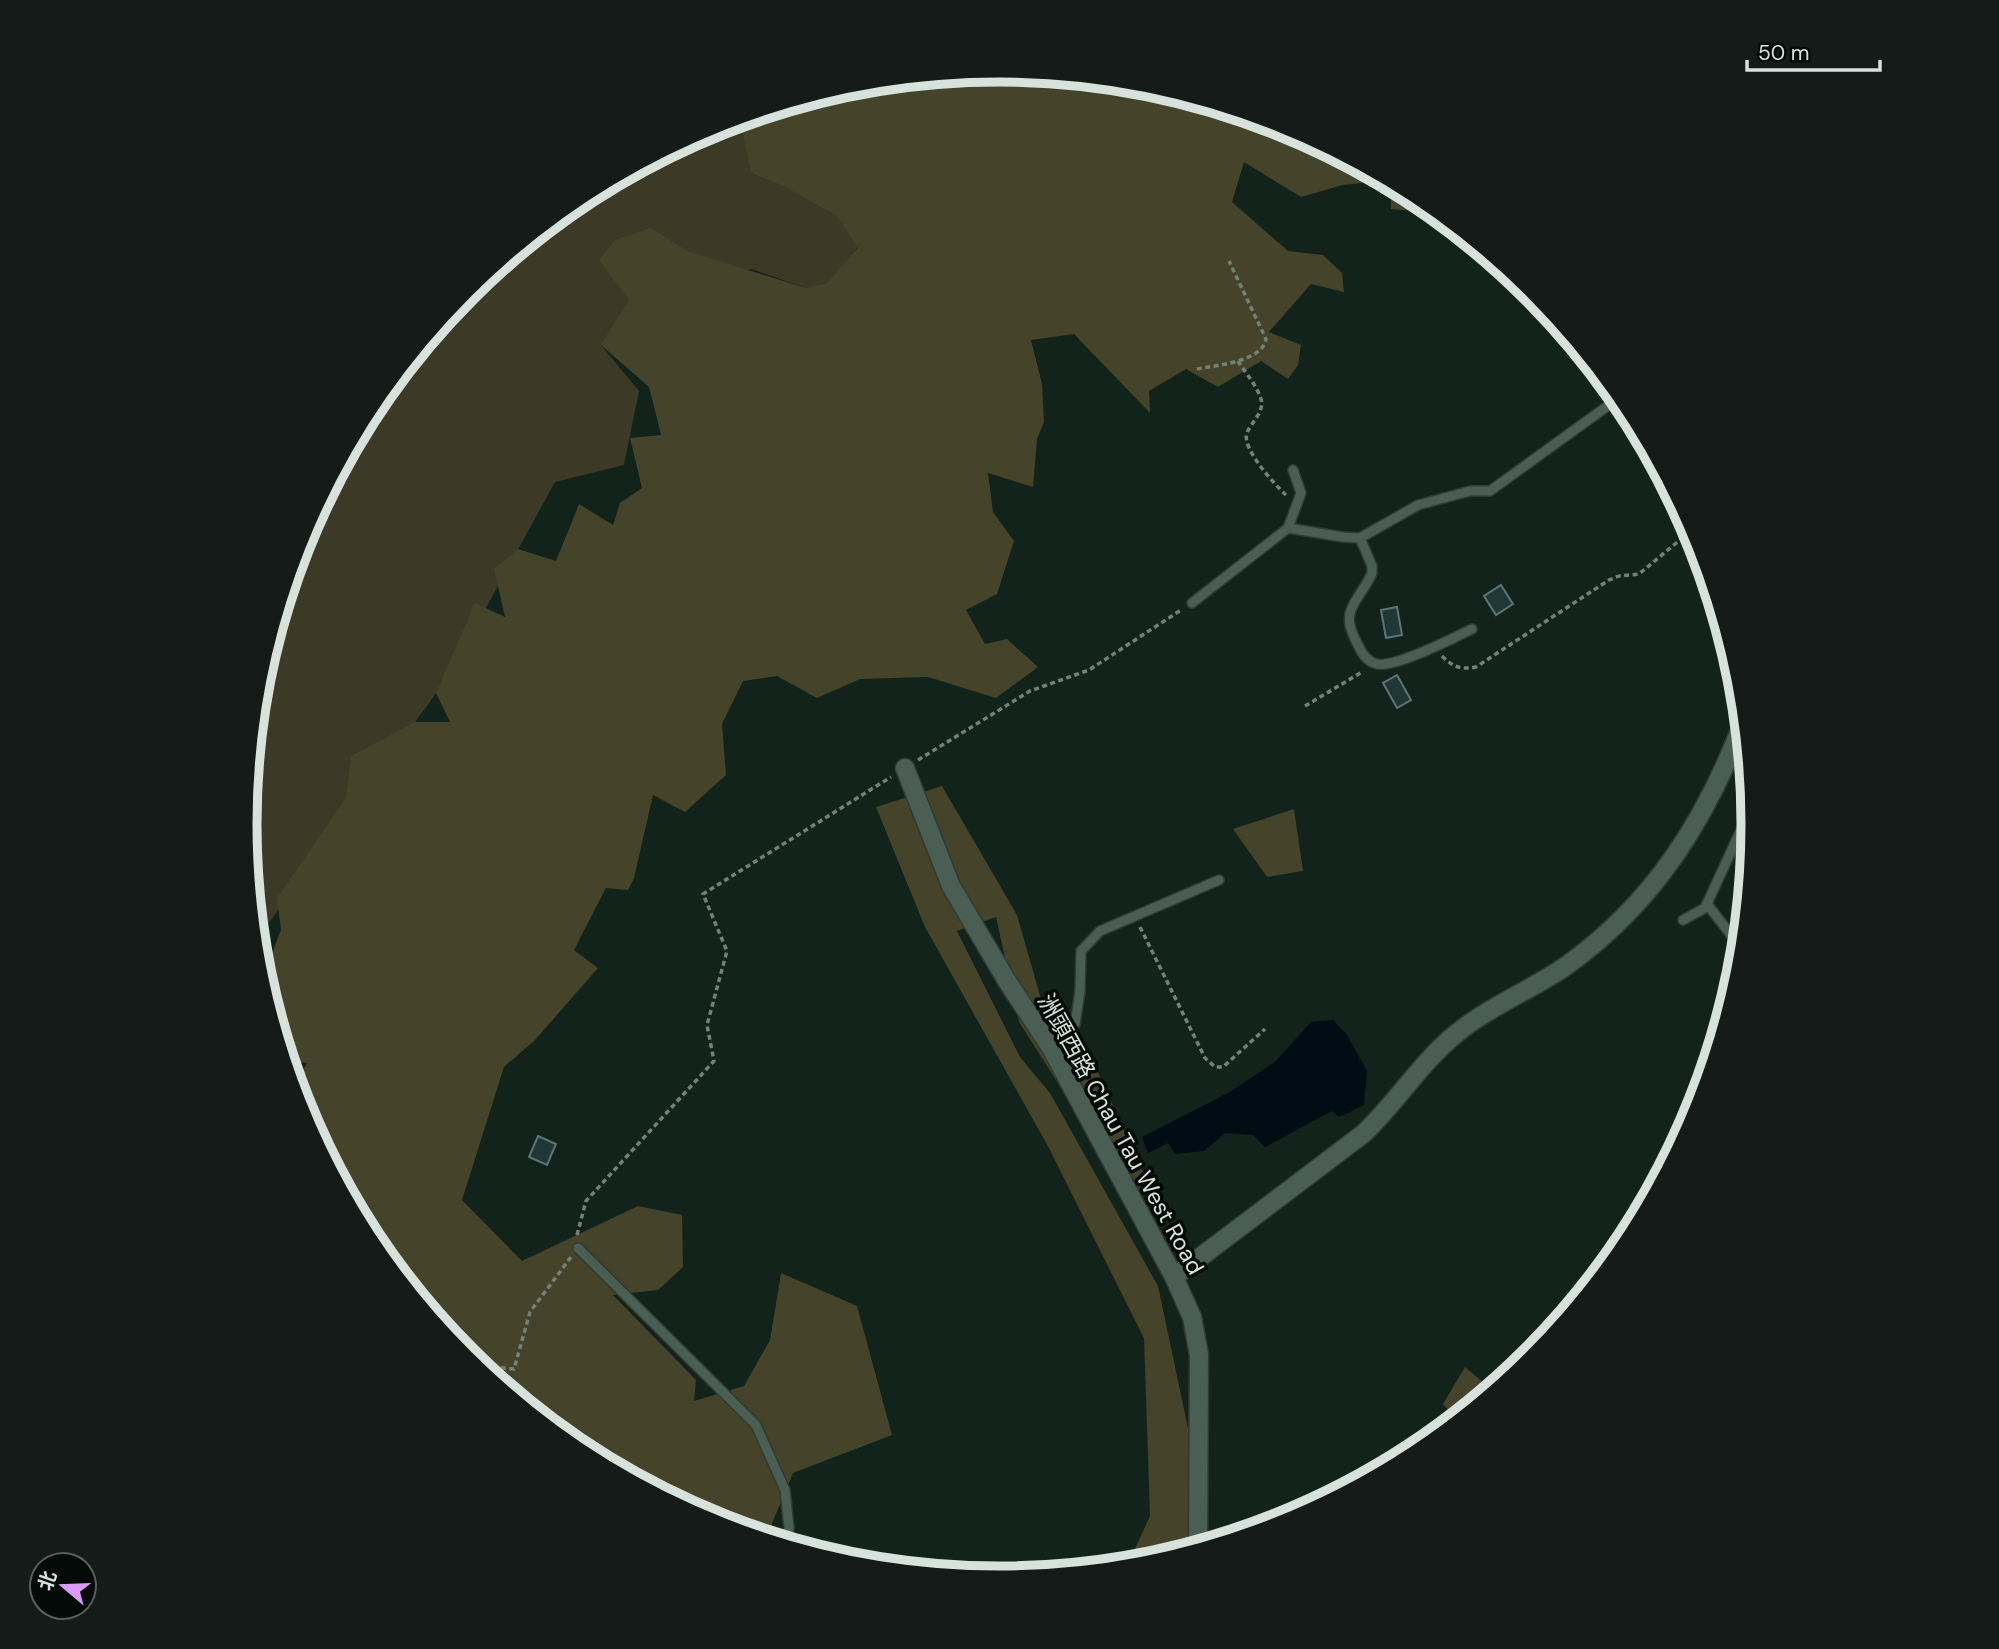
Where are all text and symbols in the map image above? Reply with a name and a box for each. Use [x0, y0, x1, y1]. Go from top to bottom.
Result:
scale bar [1747, 28, 1880, 72]
text: 50 m [1758, 39, 1809, 67]
street label: 洲頭西路 Chau Tau West Road [1031, 988, 1211, 1280]
north arrow [28, 1551, 98, 1621]
text: 北 [32, 1568, 62, 1594]

